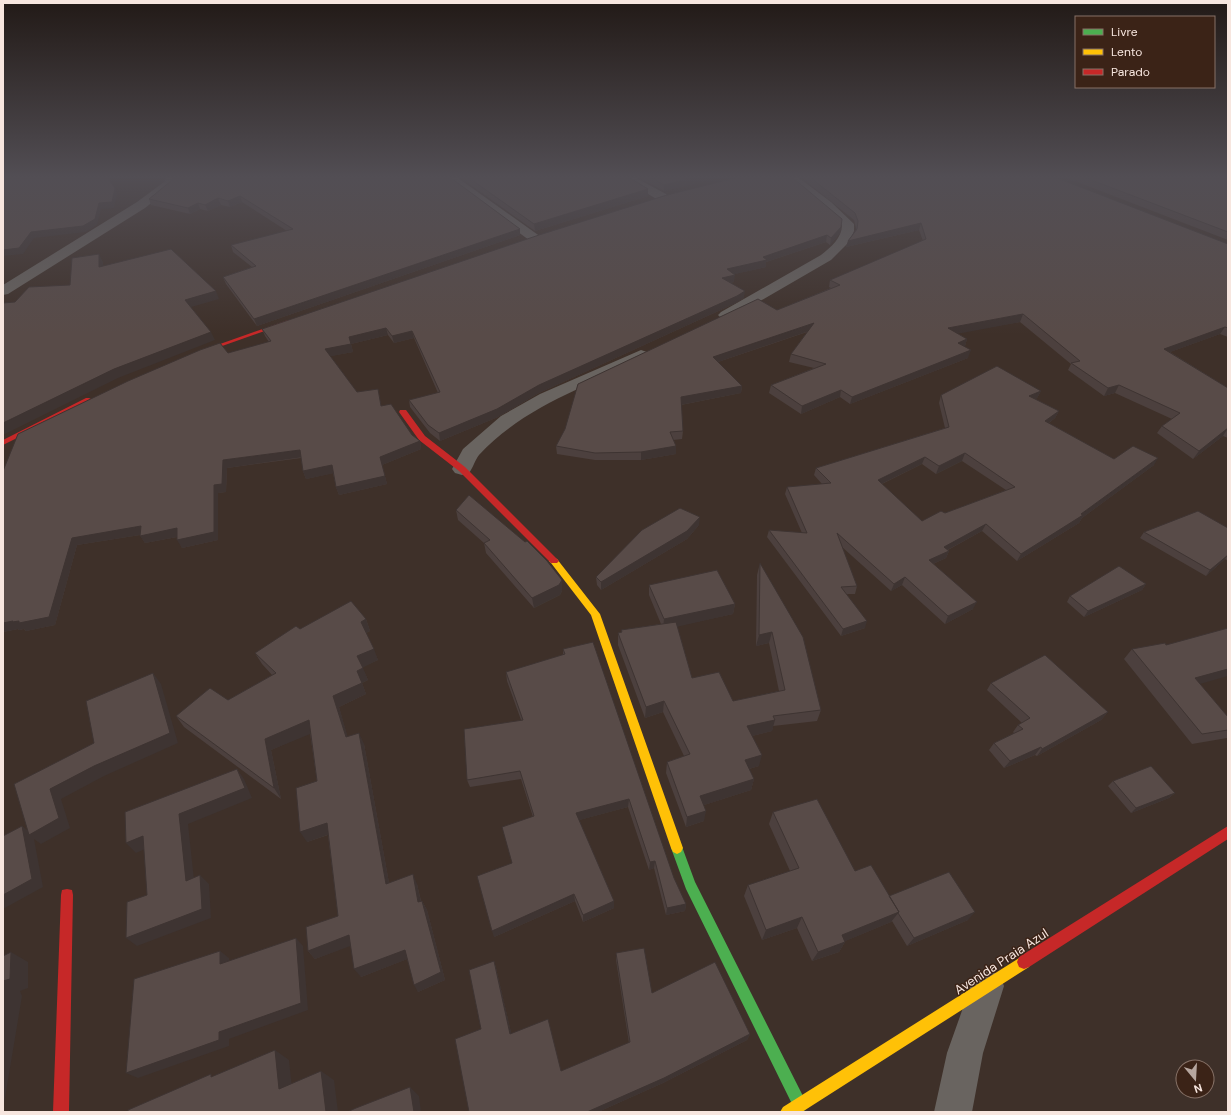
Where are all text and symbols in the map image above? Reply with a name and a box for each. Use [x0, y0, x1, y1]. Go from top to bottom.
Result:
legend [1075, 16, 1215, 88]
text: Livre [1111, 24, 1138, 40]
text: Lento [1111, 44, 1142, 60]
text: Parado [1111, 64, 1150, 80]
street label: Avenida Praia Azul [951, 925, 1052, 998]
north arrow [1175, 1059, 1215, 1099]
text: N [1192, 1081, 1204, 1096]

